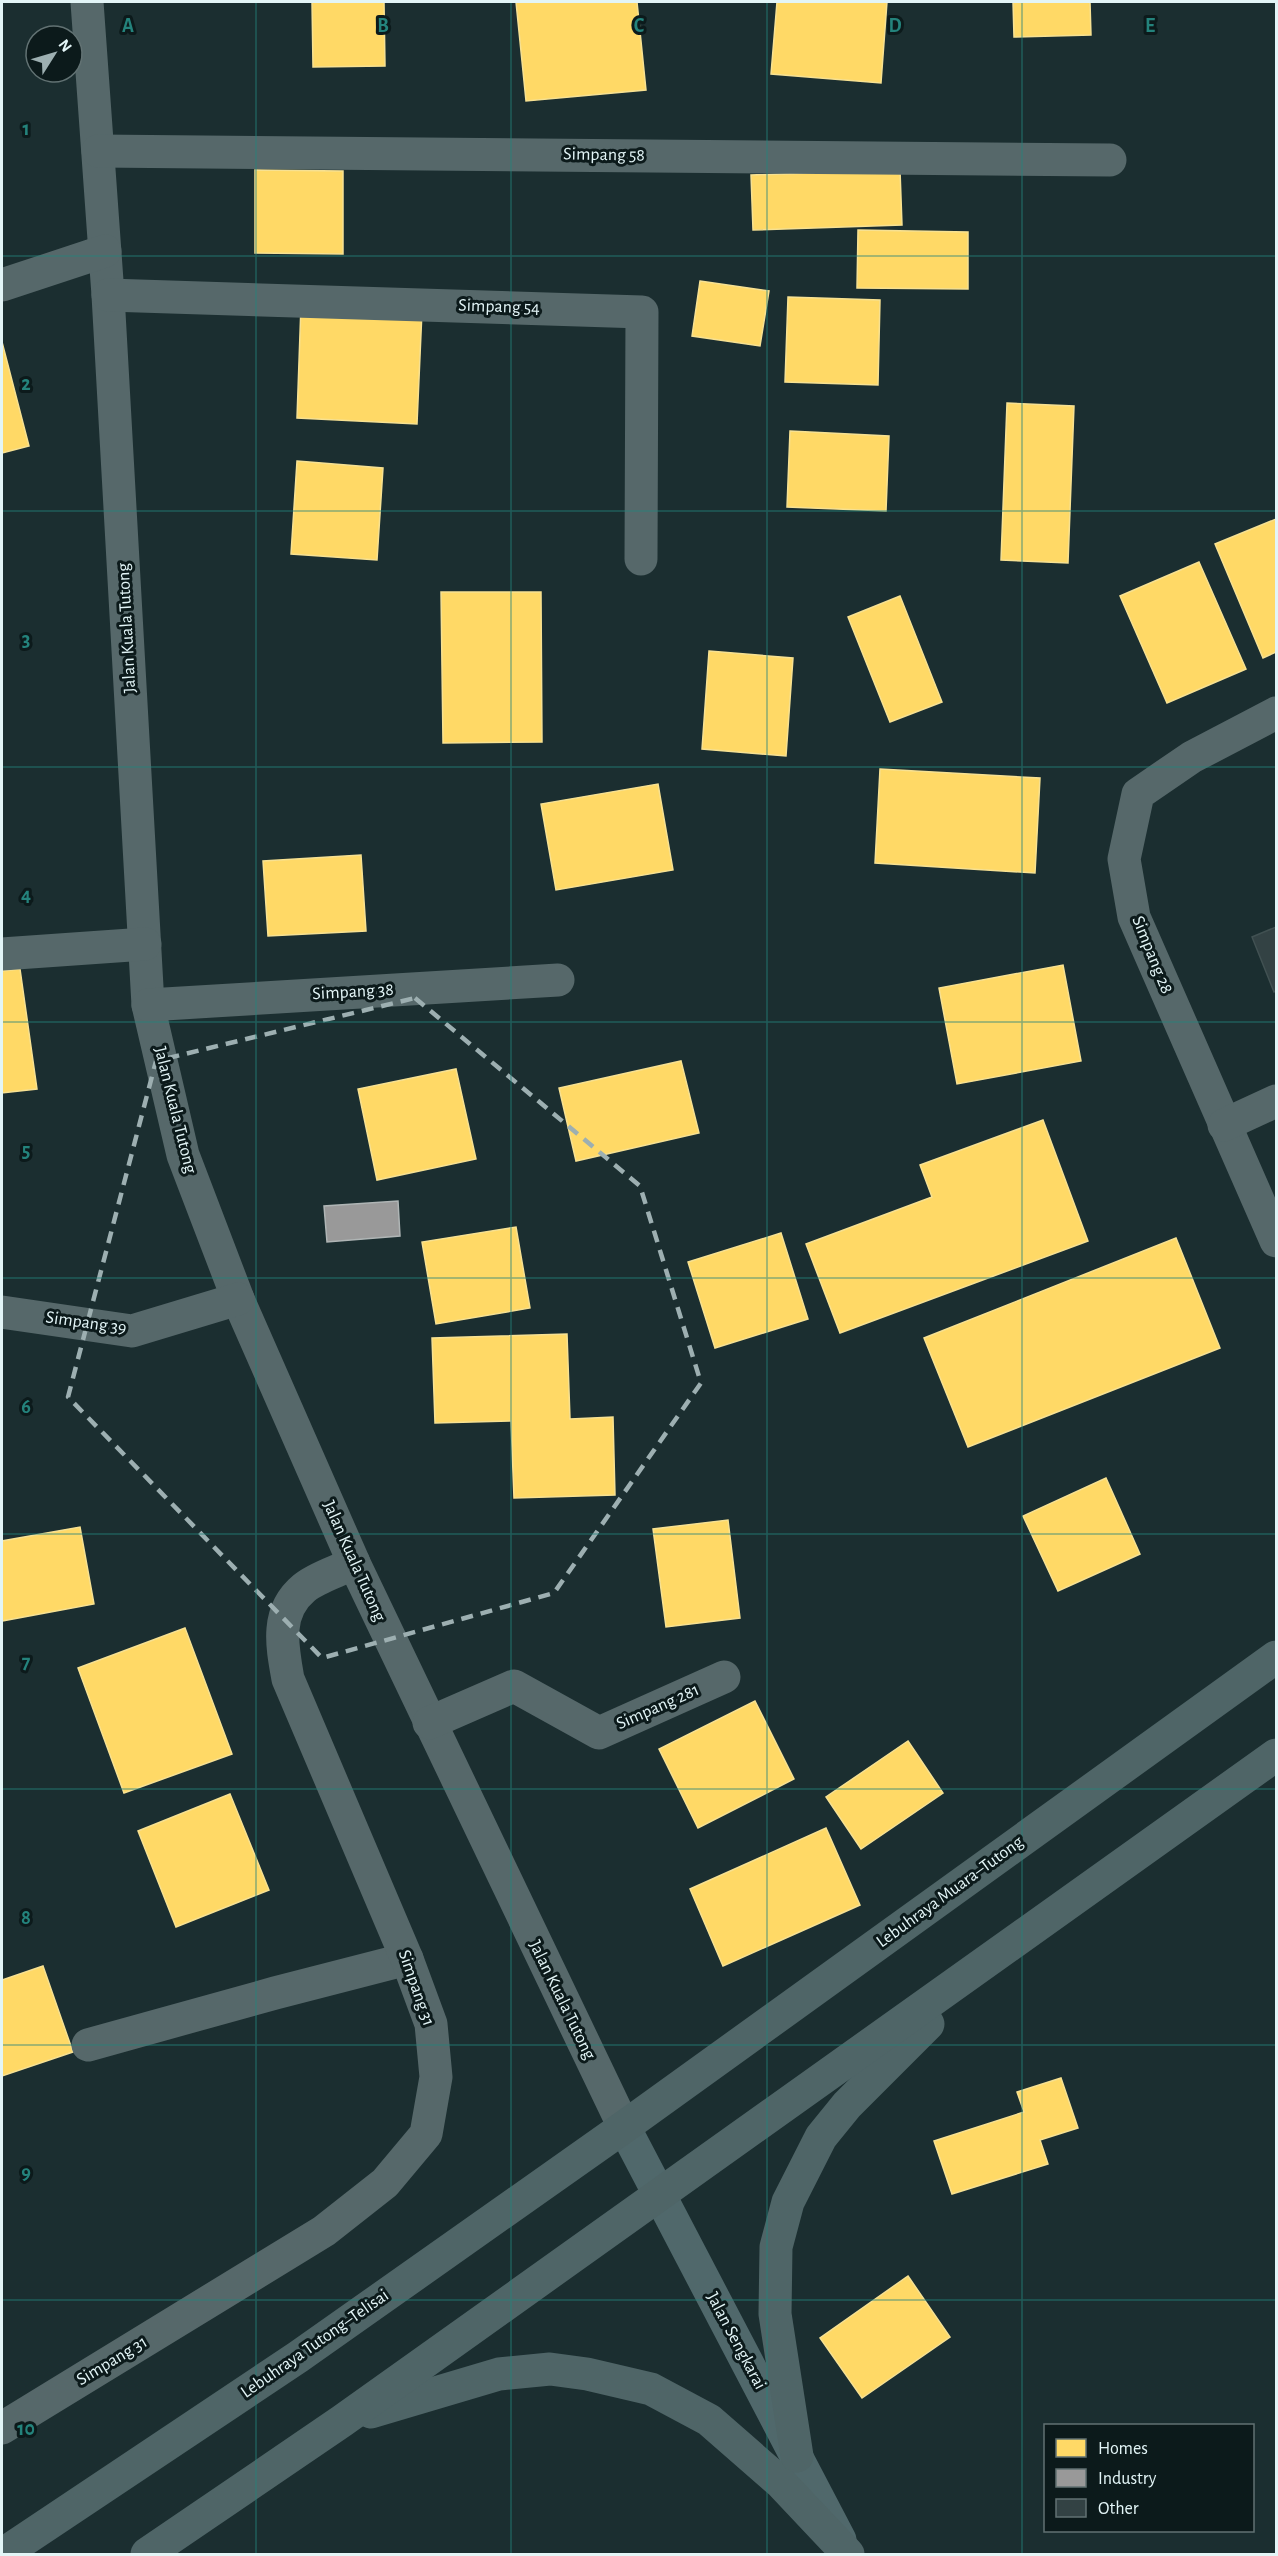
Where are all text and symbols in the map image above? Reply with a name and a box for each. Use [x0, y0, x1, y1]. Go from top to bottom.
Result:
text: A [122, 16, 134, 36]
text: B [377, 16, 389, 36]
text: C [634, 16, 645, 36]
text: D [888, 16, 902, 36]
text: E [1145, 16, 1155, 36]
north arrow [24, 24, 84, 84]
text: N [55, 36, 75, 55]
text: 1 [22, 119, 30, 139]
street label: Simpang 58 [563, 145, 645, 165]
street label: Simpang 54 [458, 297, 541, 317]
text: 2 [21, 374, 31, 394]
street label: Jalan Kuala Tutong [115, 562, 139, 693]
text: 3 [22, 630, 30, 650]
text: 4 [21, 885, 31, 905]
street label: Simpang 28 [1128, 913, 1176, 997]
street label: Simpang 38 [312, 981, 394, 1003]
street label: Jalan Kuala Tutong [151, 1045, 200, 1175]
text: 5 [22, 1141, 30, 1161]
street label: Simpang 39 [44, 1308, 128, 1338]
text: 6 [21, 1397, 31, 1417]
street label: Jalan Kuala Tutong [319, 1498, 389, 1624]
text: 7 [22, 1652, 31, 1672]
street label: Simpang 281 [614, 1681, 702, 1733]
street label: Lebuhraya Muara–Tutong [873, 1833, 1027, 1951]
text: 8 [21, 1908, 31, 1928]
street label: Jalan Kuala Tutong [525, 1938, 599, 2063]
street label: Simpang 31 [395, 1948, 437, 2028]
text: 9 [21, 2163, 31, 2183]
street label: Lebuhraya Tutong–Telisai [238, 2286, 392, 2402]
street label: Jalan Sengkarai [703, 2289, 769, 2393]
street label: Simpang 31 [73, 2333, 151, 2389]
text: 10 [17, 2419, 35, 2439]
legend [1044, 2424, 1254, 2532]
text: Homes [1098, 2440, 1148, 2458]
text: Industry [1098, 2470, 1157, 2488]
text: Other [1098, 2500, 1139, 2518]

